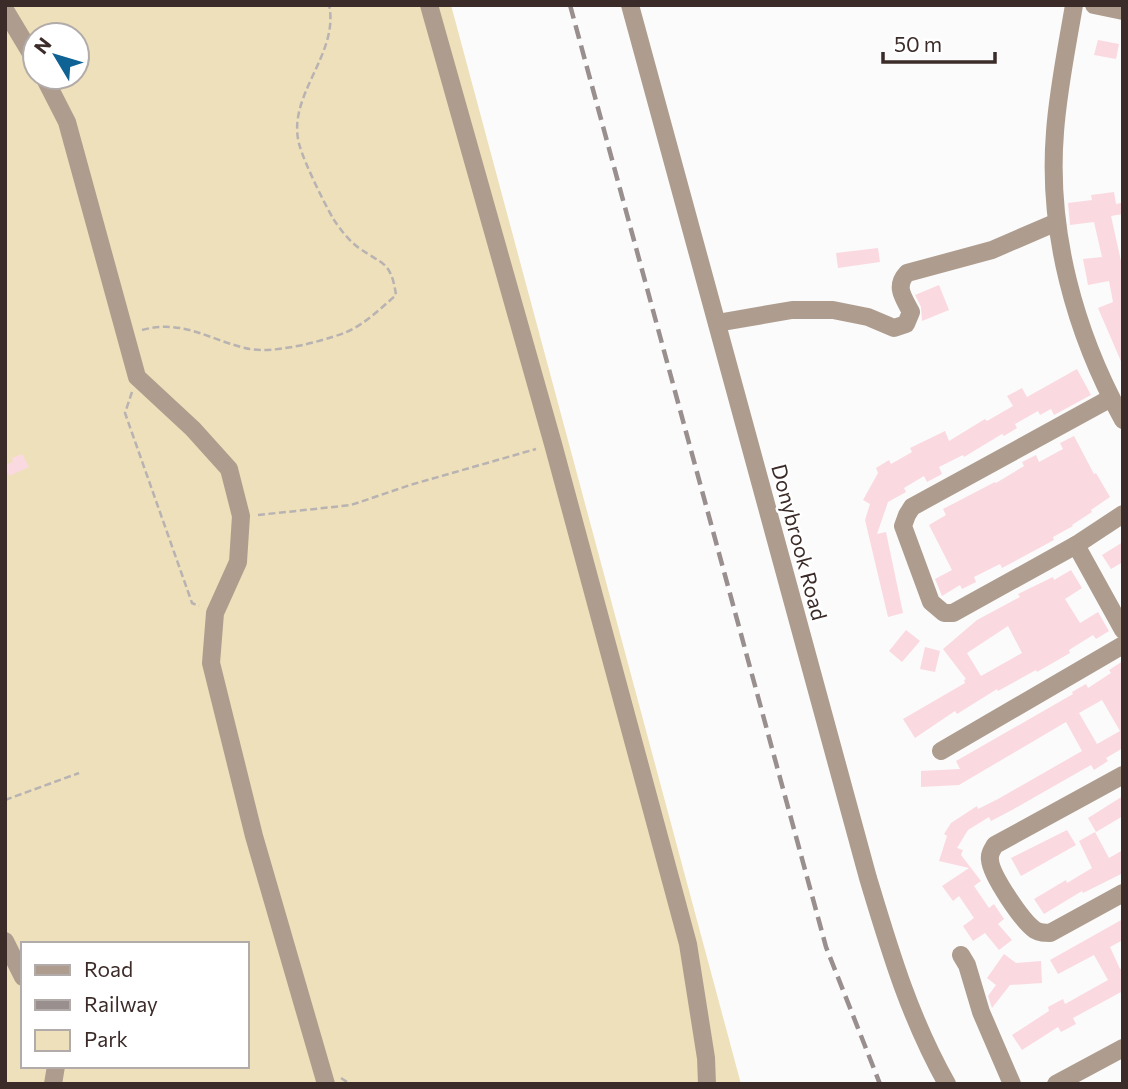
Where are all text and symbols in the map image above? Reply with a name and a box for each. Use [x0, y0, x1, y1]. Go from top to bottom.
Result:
north arrow [21, 21, 91, 91]
scale bar [883, 21, 995, 65]
text: 50 m [894, 31, 942, 56]
text: N [29, 33, 56, 58]
street label: Donybrook Road [767, 461, 833, 623]
legend [21, 942, 248, 1068]
text: Road [84, 956, 133, 981]
text: Railway [84, 991, 158, 1016]
text: Park [84, 1026, 128, 1051]

